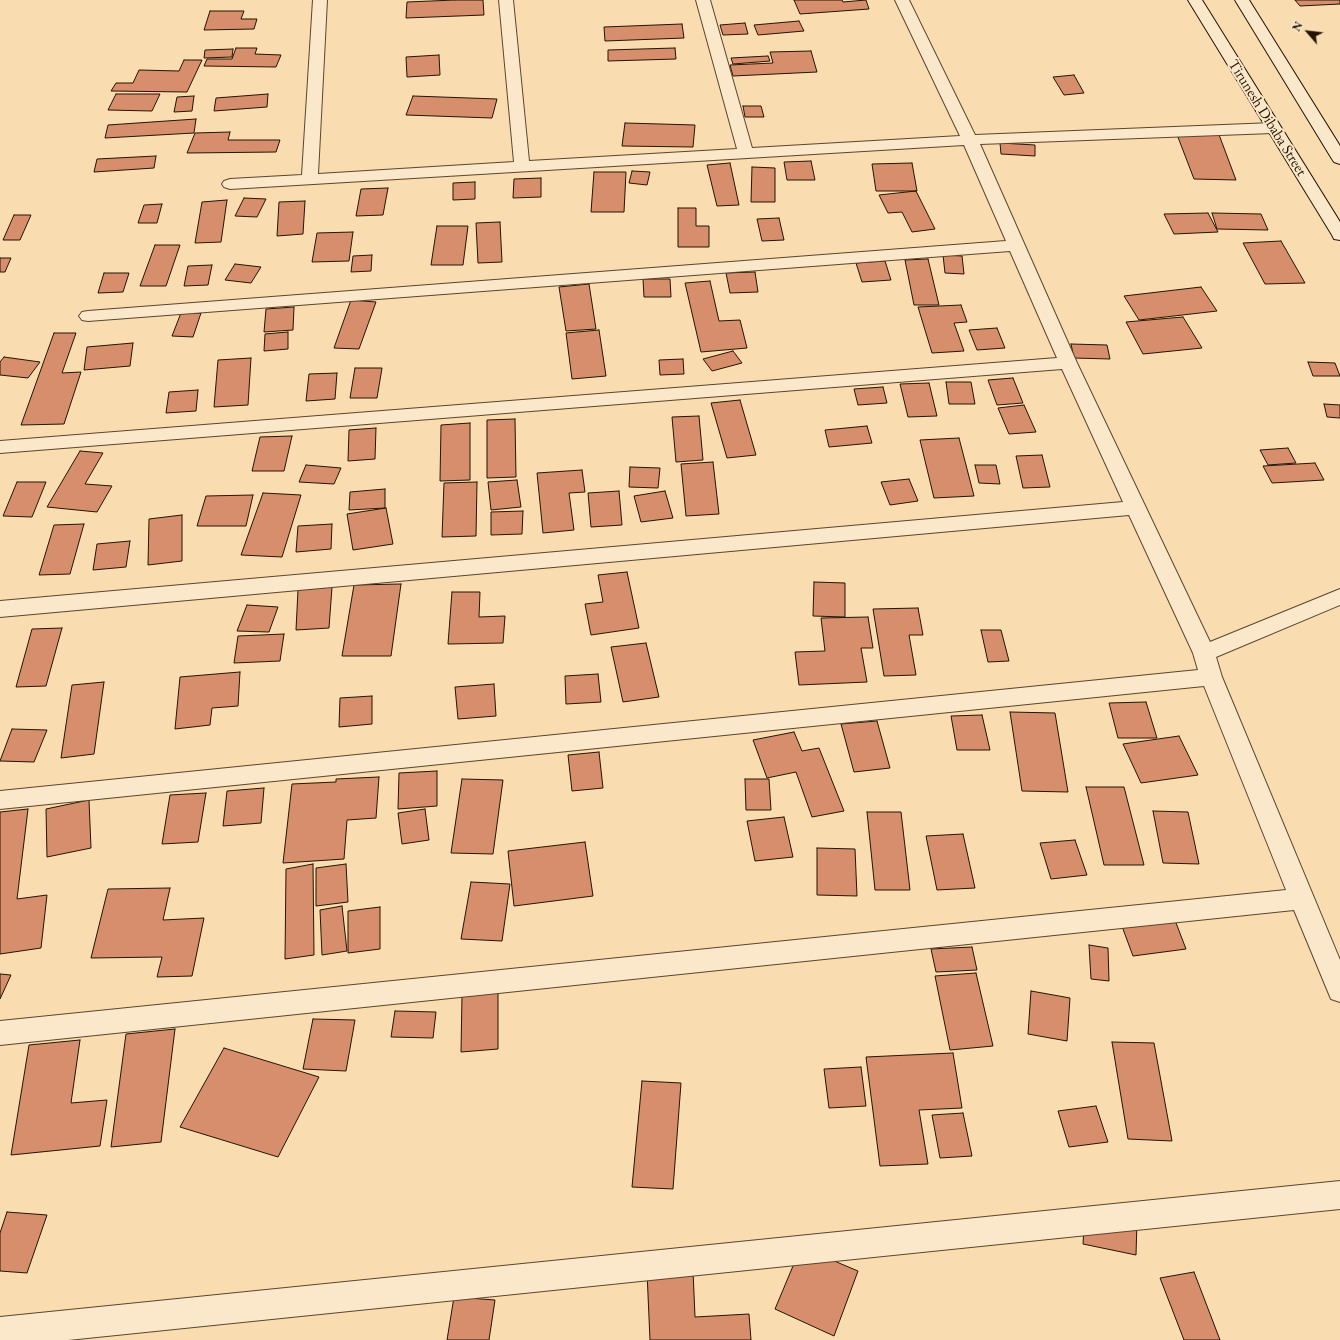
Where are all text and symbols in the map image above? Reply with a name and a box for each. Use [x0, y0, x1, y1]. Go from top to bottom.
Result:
north arrow [1288, 12, 1328, 52]
text: N [1289, 19, 1306, 34]
street label: Tirunesh Dibaba Street [1224, 57, 1310, 179]

